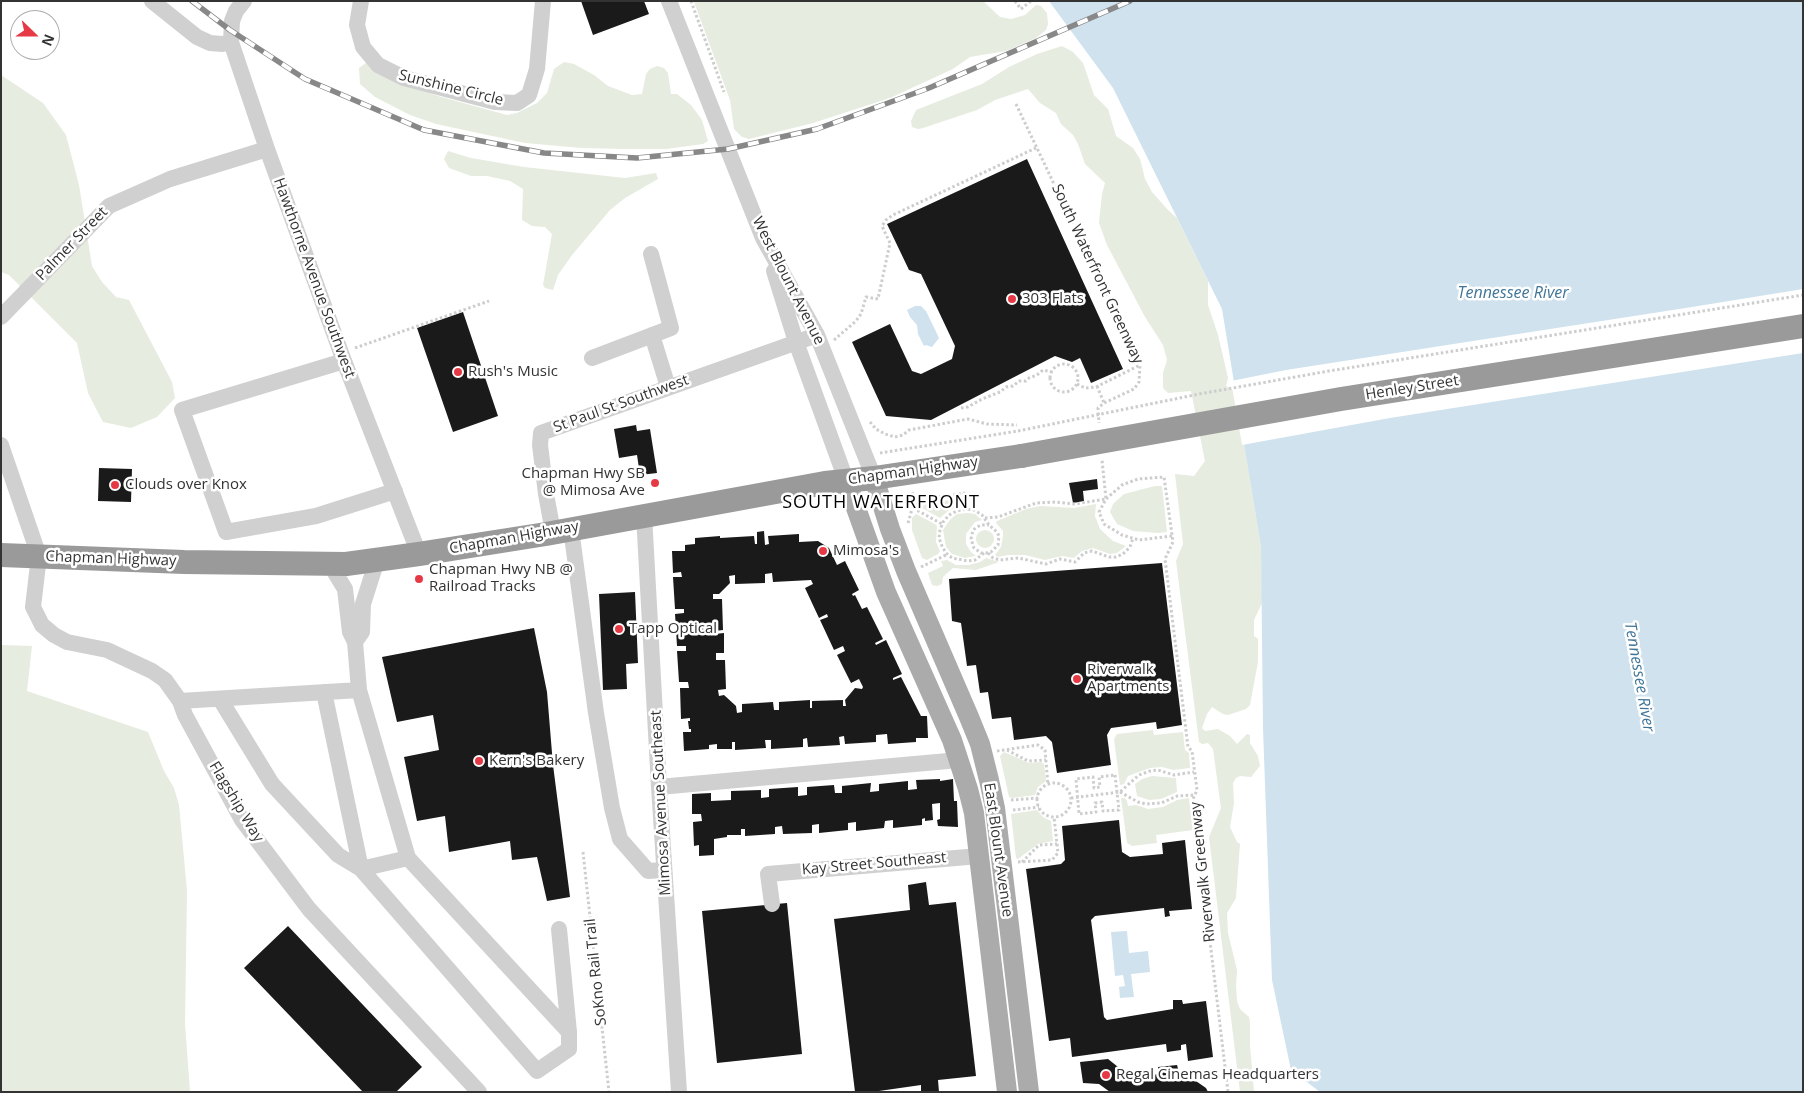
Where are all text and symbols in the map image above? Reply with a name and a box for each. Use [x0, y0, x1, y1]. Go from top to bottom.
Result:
north arrow [10, 10, 60, 60]
text: N [38, 32, 59, 49]
street label: Sunshine Circle [397, 66, 505, 110]
street label: Hawthorne Avenue Southwest [269, 175, 359, 381]
street label: South Waterfront Greenway [1047, 181, 1147, 367]
street label: Palmer Street [32, 203, 112, 285]
street label: West Blount Avenue [748, 214, 828, 348]
water label: Tennessee River [1457, 283, 1569, 303]
place label: 303 Flats [1022, 290, 1084, 308]
marker: 303 Flats [1006, 293, 1018, 305]
place label: Rush's Music [468, 363, 558, 381]
marker: Rush's Music [452, 366, 464, 378]
street label: St Paul St Southwest [551, 371, 691, 437]
street label: Henley Street [1364, 372, 1460, 404]
street label: Chapman Highway [847, 453, 979, 489]
place label: Chapman Hwy SB @ Mimosa Ave [522, 465, 645, 500]
place label: Clouds over Knox [125, 476, 247, 494]
marker: Chapman Hwy SB @ Mimosa Ave [649, 477, 661, 489]
marker: Clouds over Knox [109, 479, 121, 491]
district label: SOUTH WATERFRONT [780, 492, 982, 514]
street label: Chapman Highway [448, 518, 580, 558]
place label: Mimosa's [833, 542, 899, 560]
marker: Mimosa's [817, 545, 829, 557]
street label: Chapman Highway [45, 548, 177, 570]
place label: Chapman Hwy NB @ Railroad Tracks [429, 561, 573, 596]
marker: Chapman Hwy NB @ Railroad Tracks [413, 573, 425, 585]
place label: Tapp Optical [629, 620, 717, 638]
water label: Tennessee River [1620, 621, 1658, 733]
marker: Tapp Optical [613, 623, 625, 635]
place label: Riverwalk Apartments [1087, 661, 1169, 696]
marker: Riverwalk Apartments [1071, 673, 1083, 685]
street label: Mimosa Avenue Southeast [647, 710, 675, 896]
place label: Kern's Bakery [489, 752, 584, 770]
marker: Kern's Bakery [473, 755, 485, 767]
street label: Flagship Way [205, 758, 267, 846]
street label: East Blount Avenue [980, 782, 1016, 918]
street label: Riverwalk Greenway [1187, 801, 1219, 943]
street label: Kay Street Southeast [801, 849, 947, 879]
street label: SoKno Rail Trail [581, 917, 611, 1027]
place label: Regal Cinemas Headquarters [1116, 1066, 1319, 1084]
marker: Regal Cinemas Headquarters [1100, 1069, 1112, 1081]

